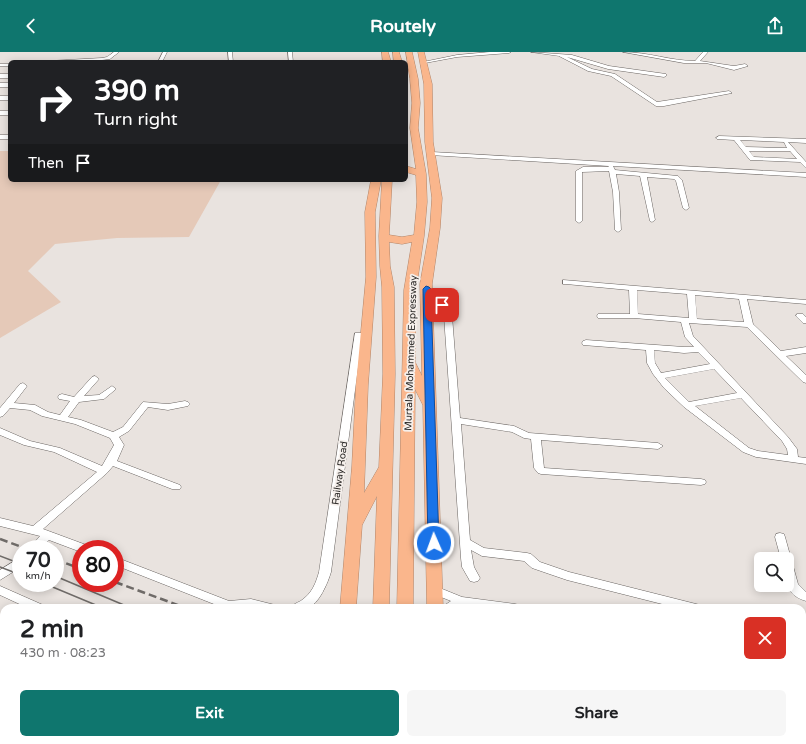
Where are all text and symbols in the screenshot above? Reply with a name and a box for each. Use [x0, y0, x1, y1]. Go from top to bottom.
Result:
icon: back [20, 15, 42, 37]
text: Routely [370, 15, 436, 37]
icon: share [764, 15, 786, 37]
text: 390 m [94, 74, 180, 108]
icon: right [28, 76, 80, 128]
text: Turn right [94, 108, 178, 130]
icon: arrive [72, 152, 94, 174]
text: Then [28, 154, 64, 172]
street label: Murtala Mohammed Expressway [402, 274, 420, 431]
pin [425, 288, 459, 322]
icon: arrive [431, 294, 453, 316]
street label: Railway Road [330, 441, 350, 506]
position arrow [413, 522, 455, 564]
speed limit sign: 80 [72, 540, 124, 592]
text: 70 [25, 549, 51, 573]
map controls [754, 552, 794, 592]
button: search [754, 552, 794, 592]
text: km/h [25, 570, 51, 582]
text: 2 min [20, 615, 84, 644]
button: close [744, 617, 786, 659]
text: 430 m · 08:23 [20, 645, 106, 661]
button: Exit [20, 690, 399, 736]
button: Share [407, 690, 786, 736]

